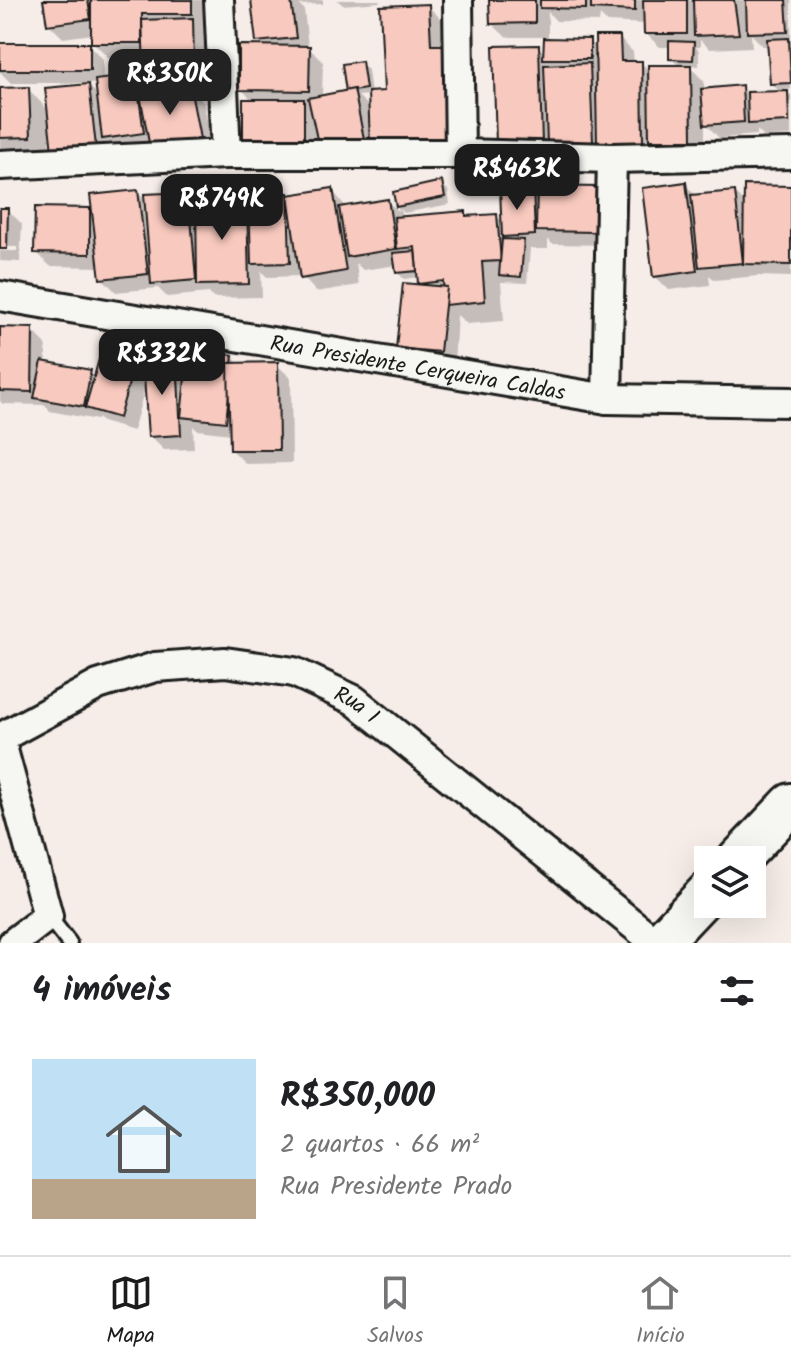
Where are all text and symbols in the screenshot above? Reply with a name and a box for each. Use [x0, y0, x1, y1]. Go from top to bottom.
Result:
pin: R$350K [105, 49, 235, 117]
text: R$350K [126, 54, 214, 96]
pin: R$463K [452, 144, 582, 212]
text: R$463K [472, 149, 562, 191]
pin: R$749K [157, 174, 287, 242]
text: R$749K [179, 179, 265, 221]
street label: Rua Presidente Cerqueira Caldas [267, 327, 568, 412]
pin: R$332K [97, 329, 227, 397]
text: R$332K [117, 334, 207, 376]
street label: Rua 1 [327, 678, 386, 734]
map controls [694, 846, 766, 918]
button: layers [694, 846, 766, 918]
text: 4 imóveis [32, 964, 171, 1018]
icon: filters [715, 969, 759, 1013]
text: R$350,000 [280, 1070, 435, 1124]
icon: home [96, 1091, 192, 1187]
text: 2 quartos · 66 m² [280, 1124, 479, 1166]
text: Rua Presidente Prado [280, 1166, 512, 1208]
tab: Mapa [106, 1271, 155, 1354]
tab: Salvos [367, 1271, 423, 1354]
tab: Início [636, 1271, 685, 1354]

